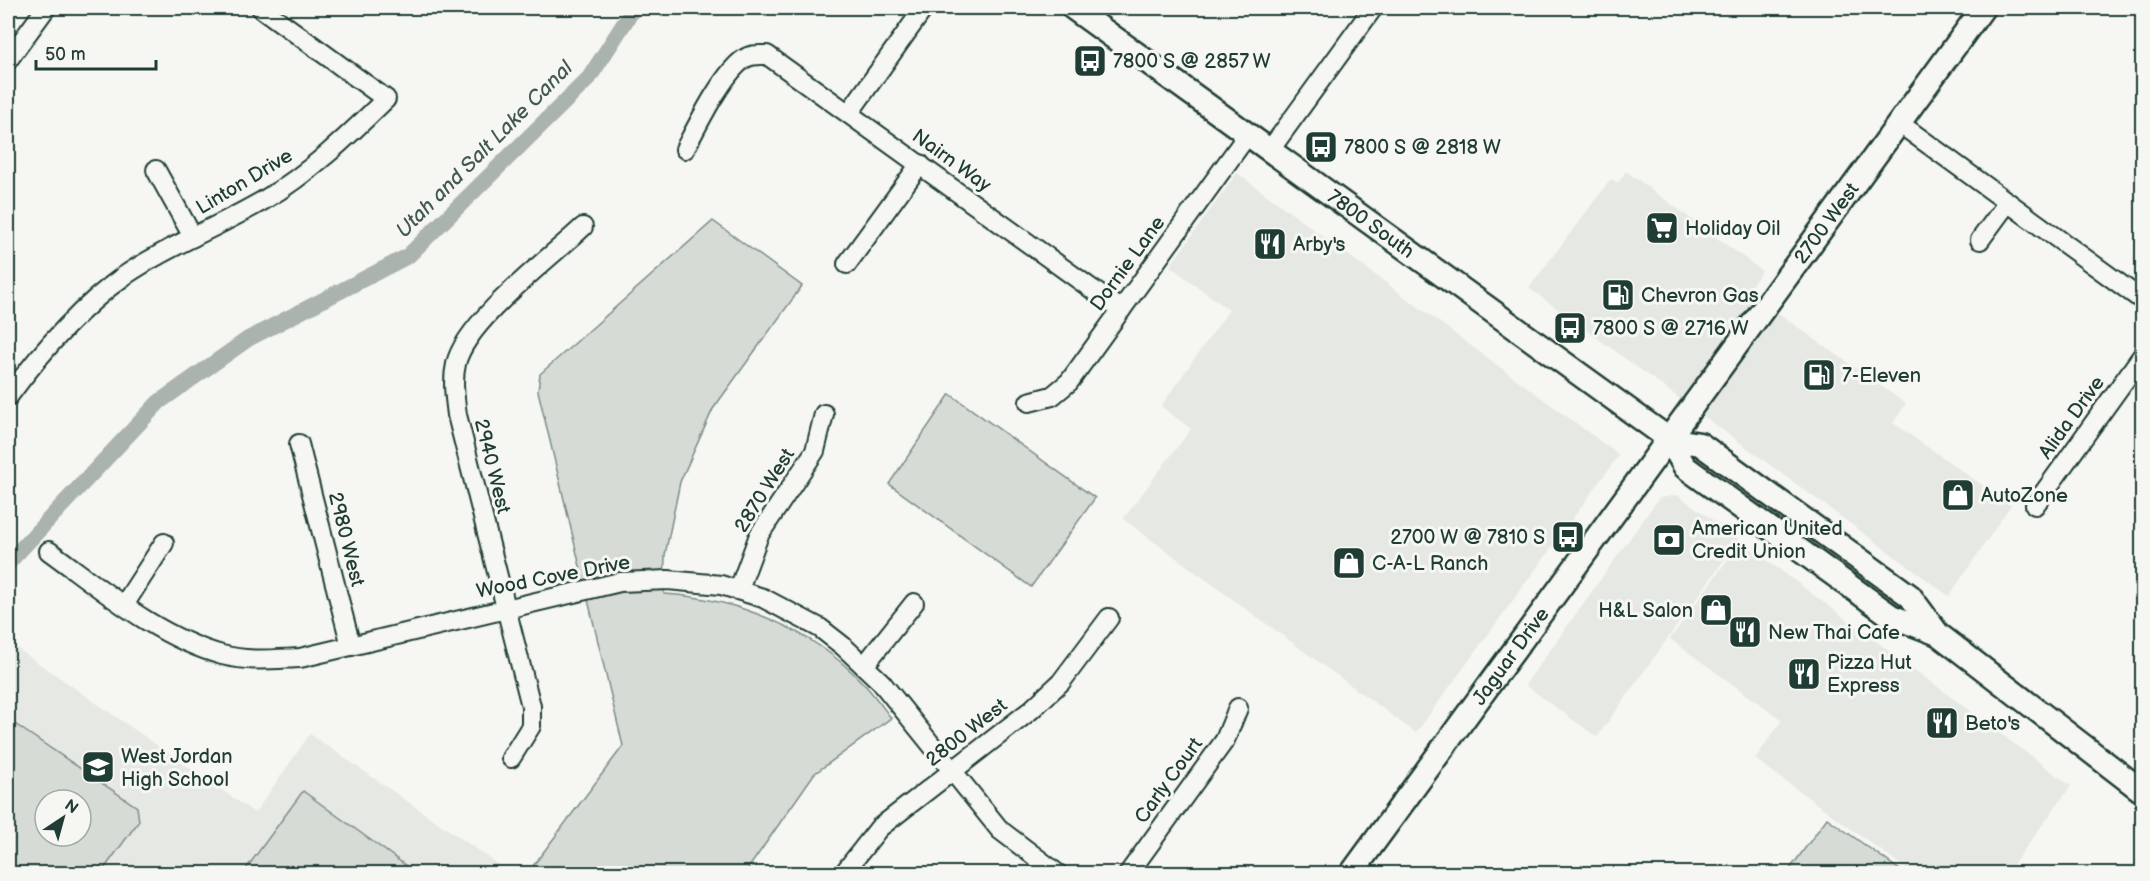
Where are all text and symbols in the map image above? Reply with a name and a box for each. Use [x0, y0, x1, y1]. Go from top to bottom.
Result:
scale bar [36, 33, 156, 71]
bus stop icon: 7800 S @ 2857 W [1072, 43, 1108, 79]
text: 50 m [45, 44, 86, 65]
place label: 7800 S @ 2857 W [1113, 50, 1271, 74]
water label: Utah and Salt Lake Canal [391, 55, 579, 243]
street label: Nairn Way [907, 124, 996, 197]
bus stop icon: 7800 S @ 2818 W [1303, 129, 1339, 165]
place label: 7800 S @ 2818 W [1344, 136, 1501, 160]
street label: Linton Drive [192, 144, 297, 220]
street label: 2700 West [1789, 178, 1865, 269]
street label: 7800 South [1322, 185, 1419, 264]
supermarket icon: Holiday Oil [1644, 210, 1680, 246]
street label: Dornie Lane [1085, 211, 1170, 316]
place label: Holiday Oil [1685, 217, 1780, 241]
restaurant icon: Arby's [1252, 226, 1288, 262]
place label: Arby's [1293, 233, 1346, 257]
fuel station icon: Chevron Gas [1600, 277, 1636, 313]
place label: Chevron Gas [1641, 284, 1759, 308]
bus stop icon: 7800 S @ 2716 W [1552, 310, 1588, 346]
place label: 7800 S @ 2716 W [1593, 317, 1749, 341]
fuel station icon: 7-Eleven [1801, 357, 1837, 393]
place label: 7-Eleven [1842, 364, 1921, 388]
street label: Alida Drive [2034, 371, 2110, 464]
street label: 2940 West [469, 416, 515, 516]
street label: 2870 West [730, 444, 800, 537]
shop icon: AutoZone [1940, 477, 1976, 513]
place label: AutoZone [1981, 484, 2068, 508]
street label: 2980 West [323, 490, 369, 589]
place label: American United Credit Union [1692, 517, 1843, 564]
bus stop icon: 2700 W @ 7810 S [1550, 519, 1586, 555]
bank icon: American United Credit Union [1651, 522, 1687, 558]
place label: 2700 W @ 7810 S [1390, 526, 1545, 550]
shop icon: C-A-L Ranch [1331, 545, 1367, 581]
street label: Wood Cove Drive [474, 550, 632, 604]
place label: C-A-L Ranch [1372, 552, 1488, 576]
shop icon: H&L Salon [1698, 592, 1734, 628]
place label: H&L Salon [1598, 599, 1693, 623]
street label: Jaguar Drive [1467, 603, 1555, 710]
restaurant icon: New Thai Cafe [1727, 614, 1763, 650]
place label: New Thai Cafe [1768, 621, 1900, 645]
place label: Pizza Hut Express [1827, 651, 1912, 698]
restaurant icon: Pizza Hut Express [1786, 656, 1822, 692]
street label: 2800 West [921, 694, 1012, 772]
restaurant icon: Beto's [1924, 705, 1960, 741]
place label: Beto's [1965, 712, 2020, 736]
street label: Carly Court [1130, 733, 1208, 828]
place label: West Jordan High School [121, 745, 233, 792]
school or university icon: West Jordan High School [80, 749, 116, 785]
north arrow [33, 788, 93, 848]
text: N [60, 796, 81, 818]

